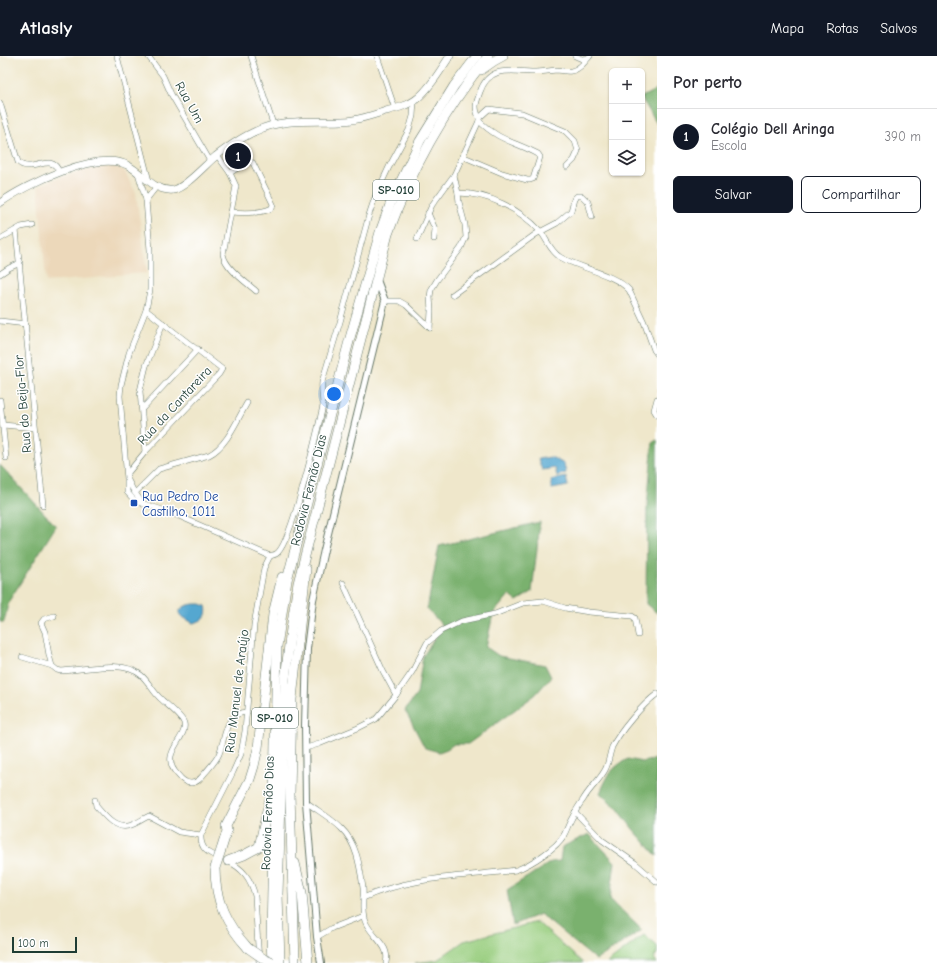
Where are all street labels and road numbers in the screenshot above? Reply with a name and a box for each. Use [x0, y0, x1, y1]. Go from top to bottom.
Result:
street label: Rua Um [172, 79, 207, 126]
road number: SP-010 [373, 180, 419, 200]
street label: Rua do Beija-Flor [11, 353, 34, 454]
street label: Rua da Cantareira [134, 363, 214, 448]
street label: Rodovia Fernão Dias [287, 433, 330, 547]
street label: Rua Manuel de Araújo [221, 628, 252, 754]
road number: SP-010 [252, 708, 298, 728]
street label: Rodovia Fernão Dias [258, 756, 277, 870]

